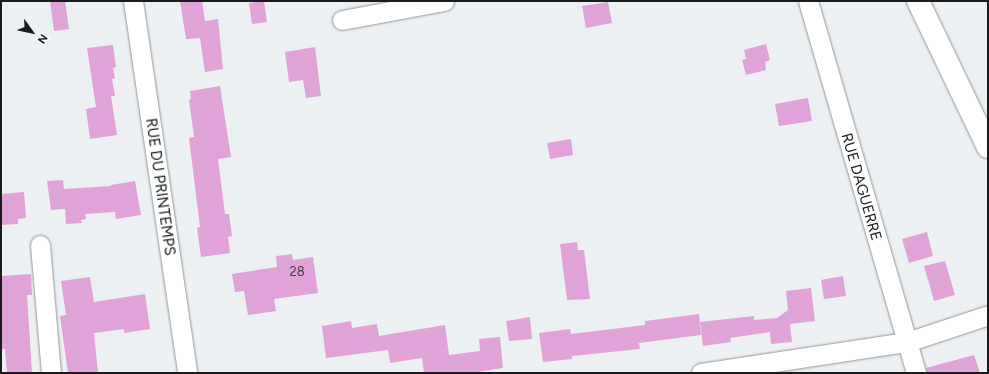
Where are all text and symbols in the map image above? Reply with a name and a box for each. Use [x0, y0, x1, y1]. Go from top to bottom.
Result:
north arrow [12, 12, 52, 52]
text: N [35, 32, 50, 46]
street label: RUE DU PRINTEMPS [141, 117, 179, 257]
street label: RUE DAGUERRE [837, 131, 885, 243]
house number: 28 [289, 264, 305, 280]

